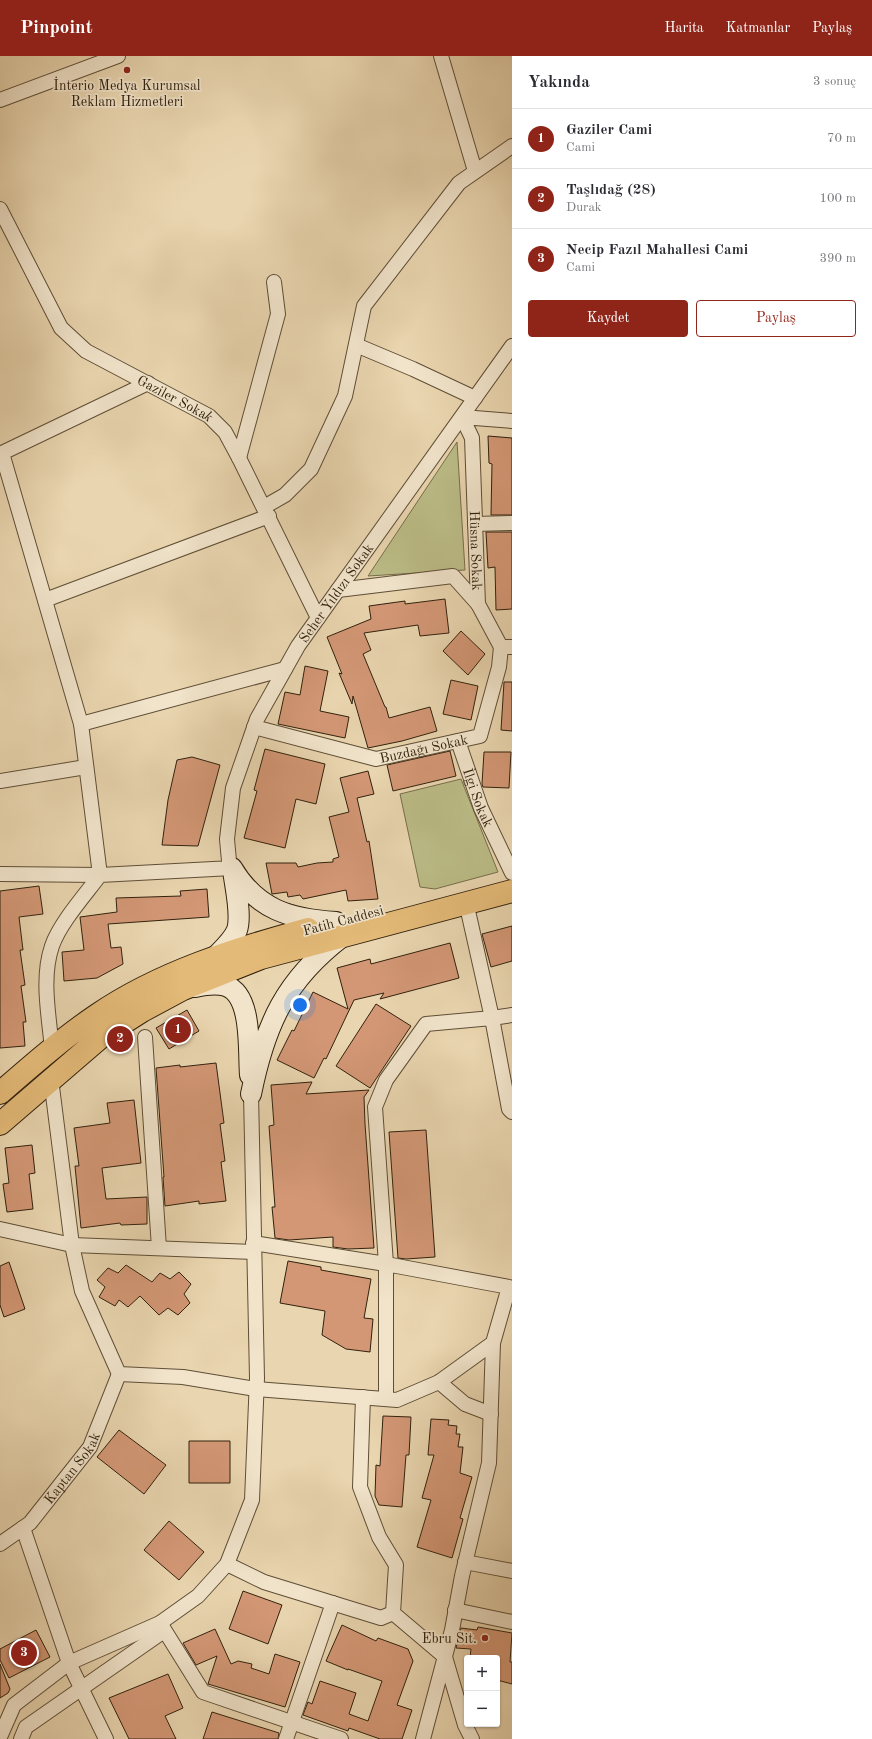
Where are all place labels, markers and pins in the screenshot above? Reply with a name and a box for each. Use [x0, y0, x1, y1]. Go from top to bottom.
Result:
marker: İnterio Medya Kurumsal Reklam Hizmetleri [122, 65, 132, 75]
place label: İnterio Medya Kurumsal Reklam Hizmetleri [53, 76, 201, 109]
pin: 1 [165, 1015, 191, 1045]
pin: 2 [107, 1024, 133, 1054]
place label: Ebru Sit. [422, 1632, 477, 1646]
marker: Ebru Sit. [480, 1633, 490, 1643]
pin: 3 [11, 1638, 37, 1668]

